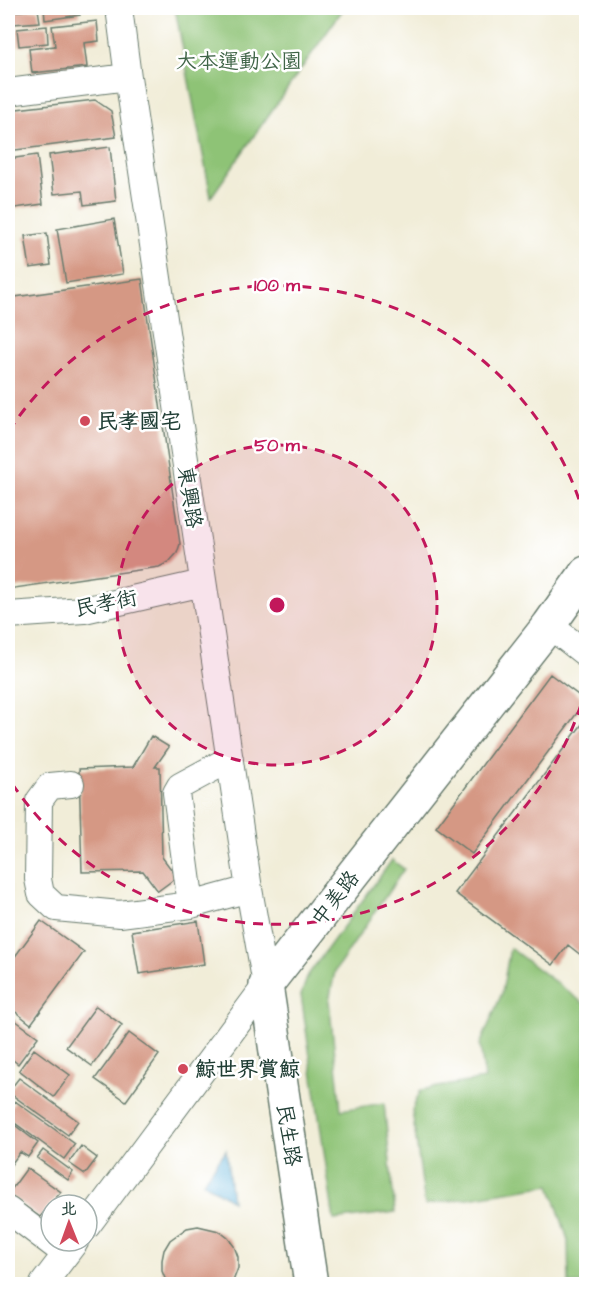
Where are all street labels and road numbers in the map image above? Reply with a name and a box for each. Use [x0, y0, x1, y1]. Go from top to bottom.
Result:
street label: 東興路 [170, 464, 209, 530]
street label: 民孝街 [72, 583, 140, 624]
street label: 中美路 [305, 865, 366, 932]
street label: 民生路 [269, 1102, 308, 1168]

